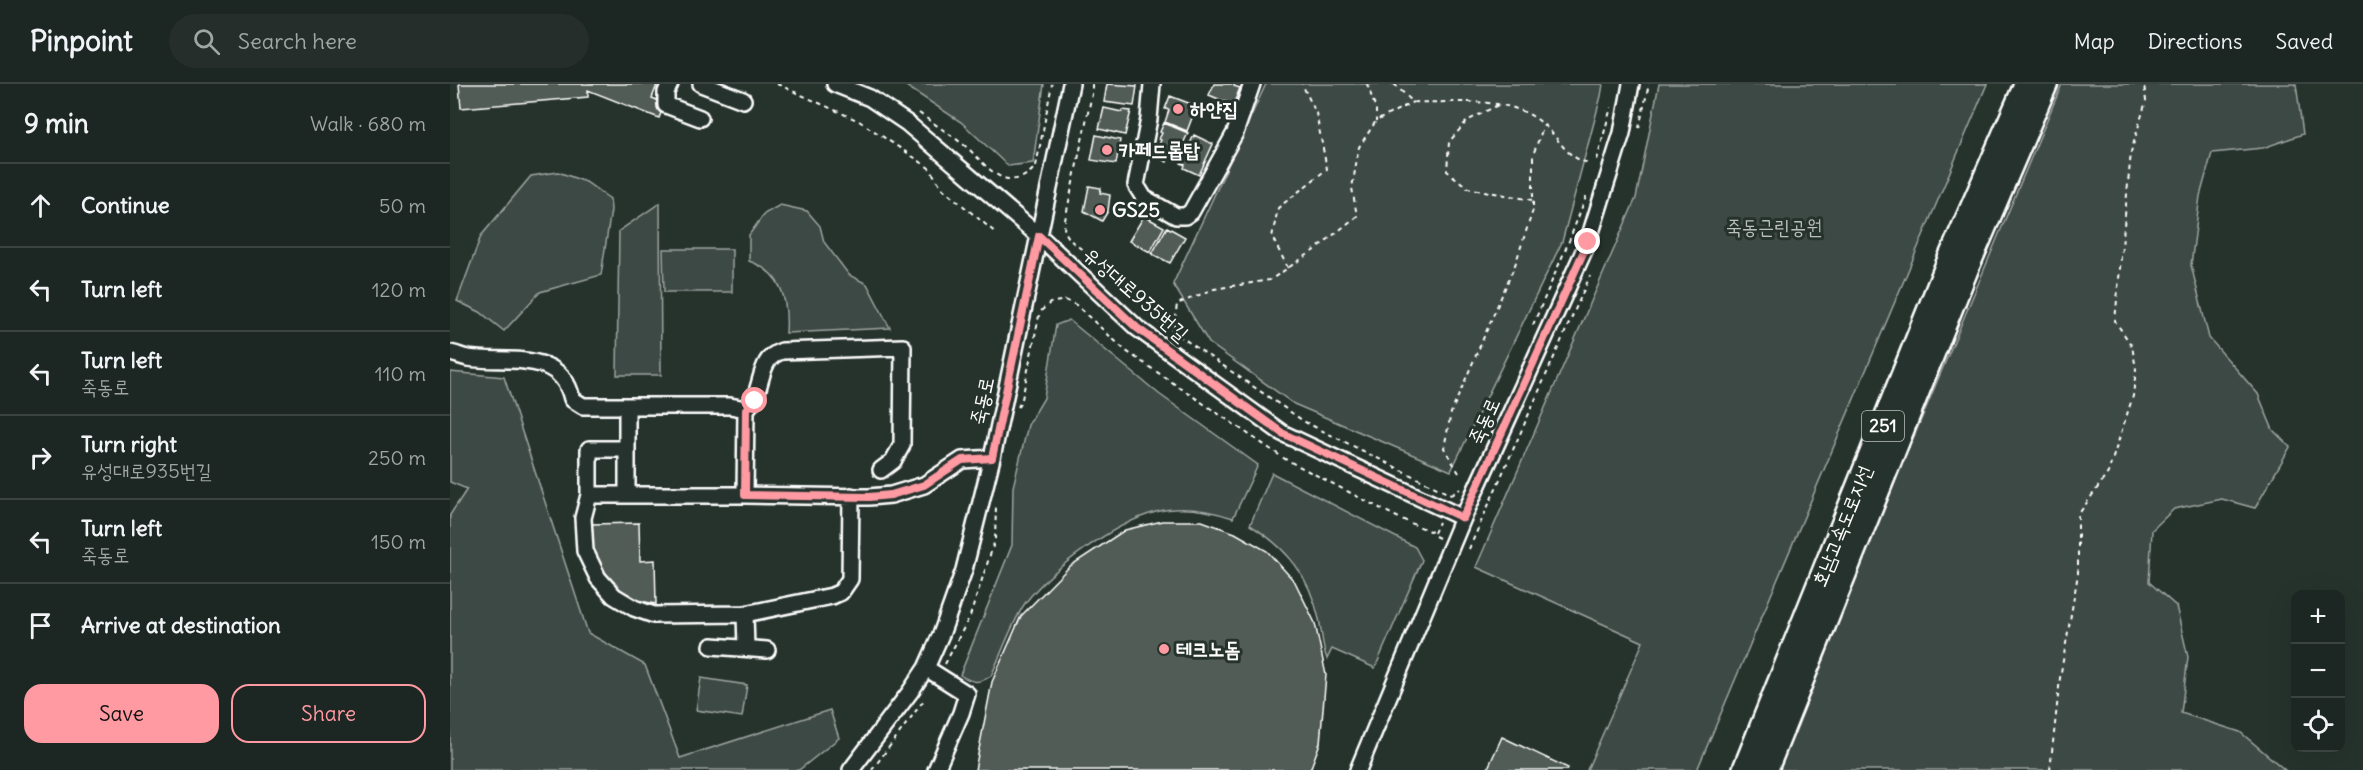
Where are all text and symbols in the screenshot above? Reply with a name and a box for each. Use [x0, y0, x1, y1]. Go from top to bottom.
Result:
search box [169, 14, 589, 68]
text: Pinpoint [30, 23, 133, 59]
icon: search [190, 25, 223, 58]
text: Search here [238, 27, 357, 55]
text: Map [2074, 28, 2115, 55]
text: Directions [2148, 28, 2242, 55]
text: Saved [2275, 28, 2333, 55]
place label: 하얀집 [1190, 96, 1238, 121]
marker: 하얀집 [1171, 102, 1185, 116]
text: 9 min [24, 107, 89, 140]
text: Walk · 680 m [310, 111, 426, 136]
place label: 카페드롭탑 [1119, 137, 1200, 162]
marker: 카페드롭탑 [1100, 143, 1114, 157]
icon: ahead [24, 189, 57, 222]
text: Continue [81, 191, 170, 219]
text: 50 m [379, 193, 426, 218]
place label: GS25 [1112, 197, 1160, 222]
marker: GS25 [1093, 203, 1107, 217]
park label: 죽동근린공원 [1726, 214, 1822, 239]
route end [1574, 228, 1600, 254]
street label: 유성대로935번길 [1079, 241, 1194, 346]
icon: left [24, 273, 57, 306]
text: Turn left [81, 275, 162, 303]
text: 120 m [372, 277, 426, 302]
text: Turn left [81, 346, 162, 374]
icon: left [24, 357, 57, 390]
text: 110 m [375, 361, 426, 386]
text: 죽동로 [81, 374, 129, 399]
street label: 죽동로 [964, 375, 999, 427]
route start [741, 387, 767, 413]
street label: 죽동로 [1462, 394, 1505, 448]
road number: 251 [1862, 411, 1904, 441]
text: Turn right [81, 430, 177, 458]
icon: right [24, 441, 57, 474]
text: 250 m [368, 445, 426, 470]
text: 유성대로935번길 [81, 458, 212, 483]
street label: 호남고속도로지선 [1806, 461, 1877, 590]
text: Turn left [81, 514, 162, 542]
icon: left [24, 525, 57, 558]
text: 150 m [371, 529, 426, 554]
text: 죽동로 [81, 542, 129, 567]
map controls [2291, 590, 2345, 752]
button: + [2291, 590, 2345, 644]
icon: arrive [24, 609, 57, 642]
text: Arrive at destination [81, 611, 281, 639]
place label: 테크노돔 [1176, 636, 1240, 661]
marker: 테크노돔 [1157, 642, 1171, 656]
button: − [2291, 644, 2345, 698]
button: Save [24, 684, 219, 743]
button: Share [231, 684, 426, 743]
button: locate [2291, 698, 2345, 752]

